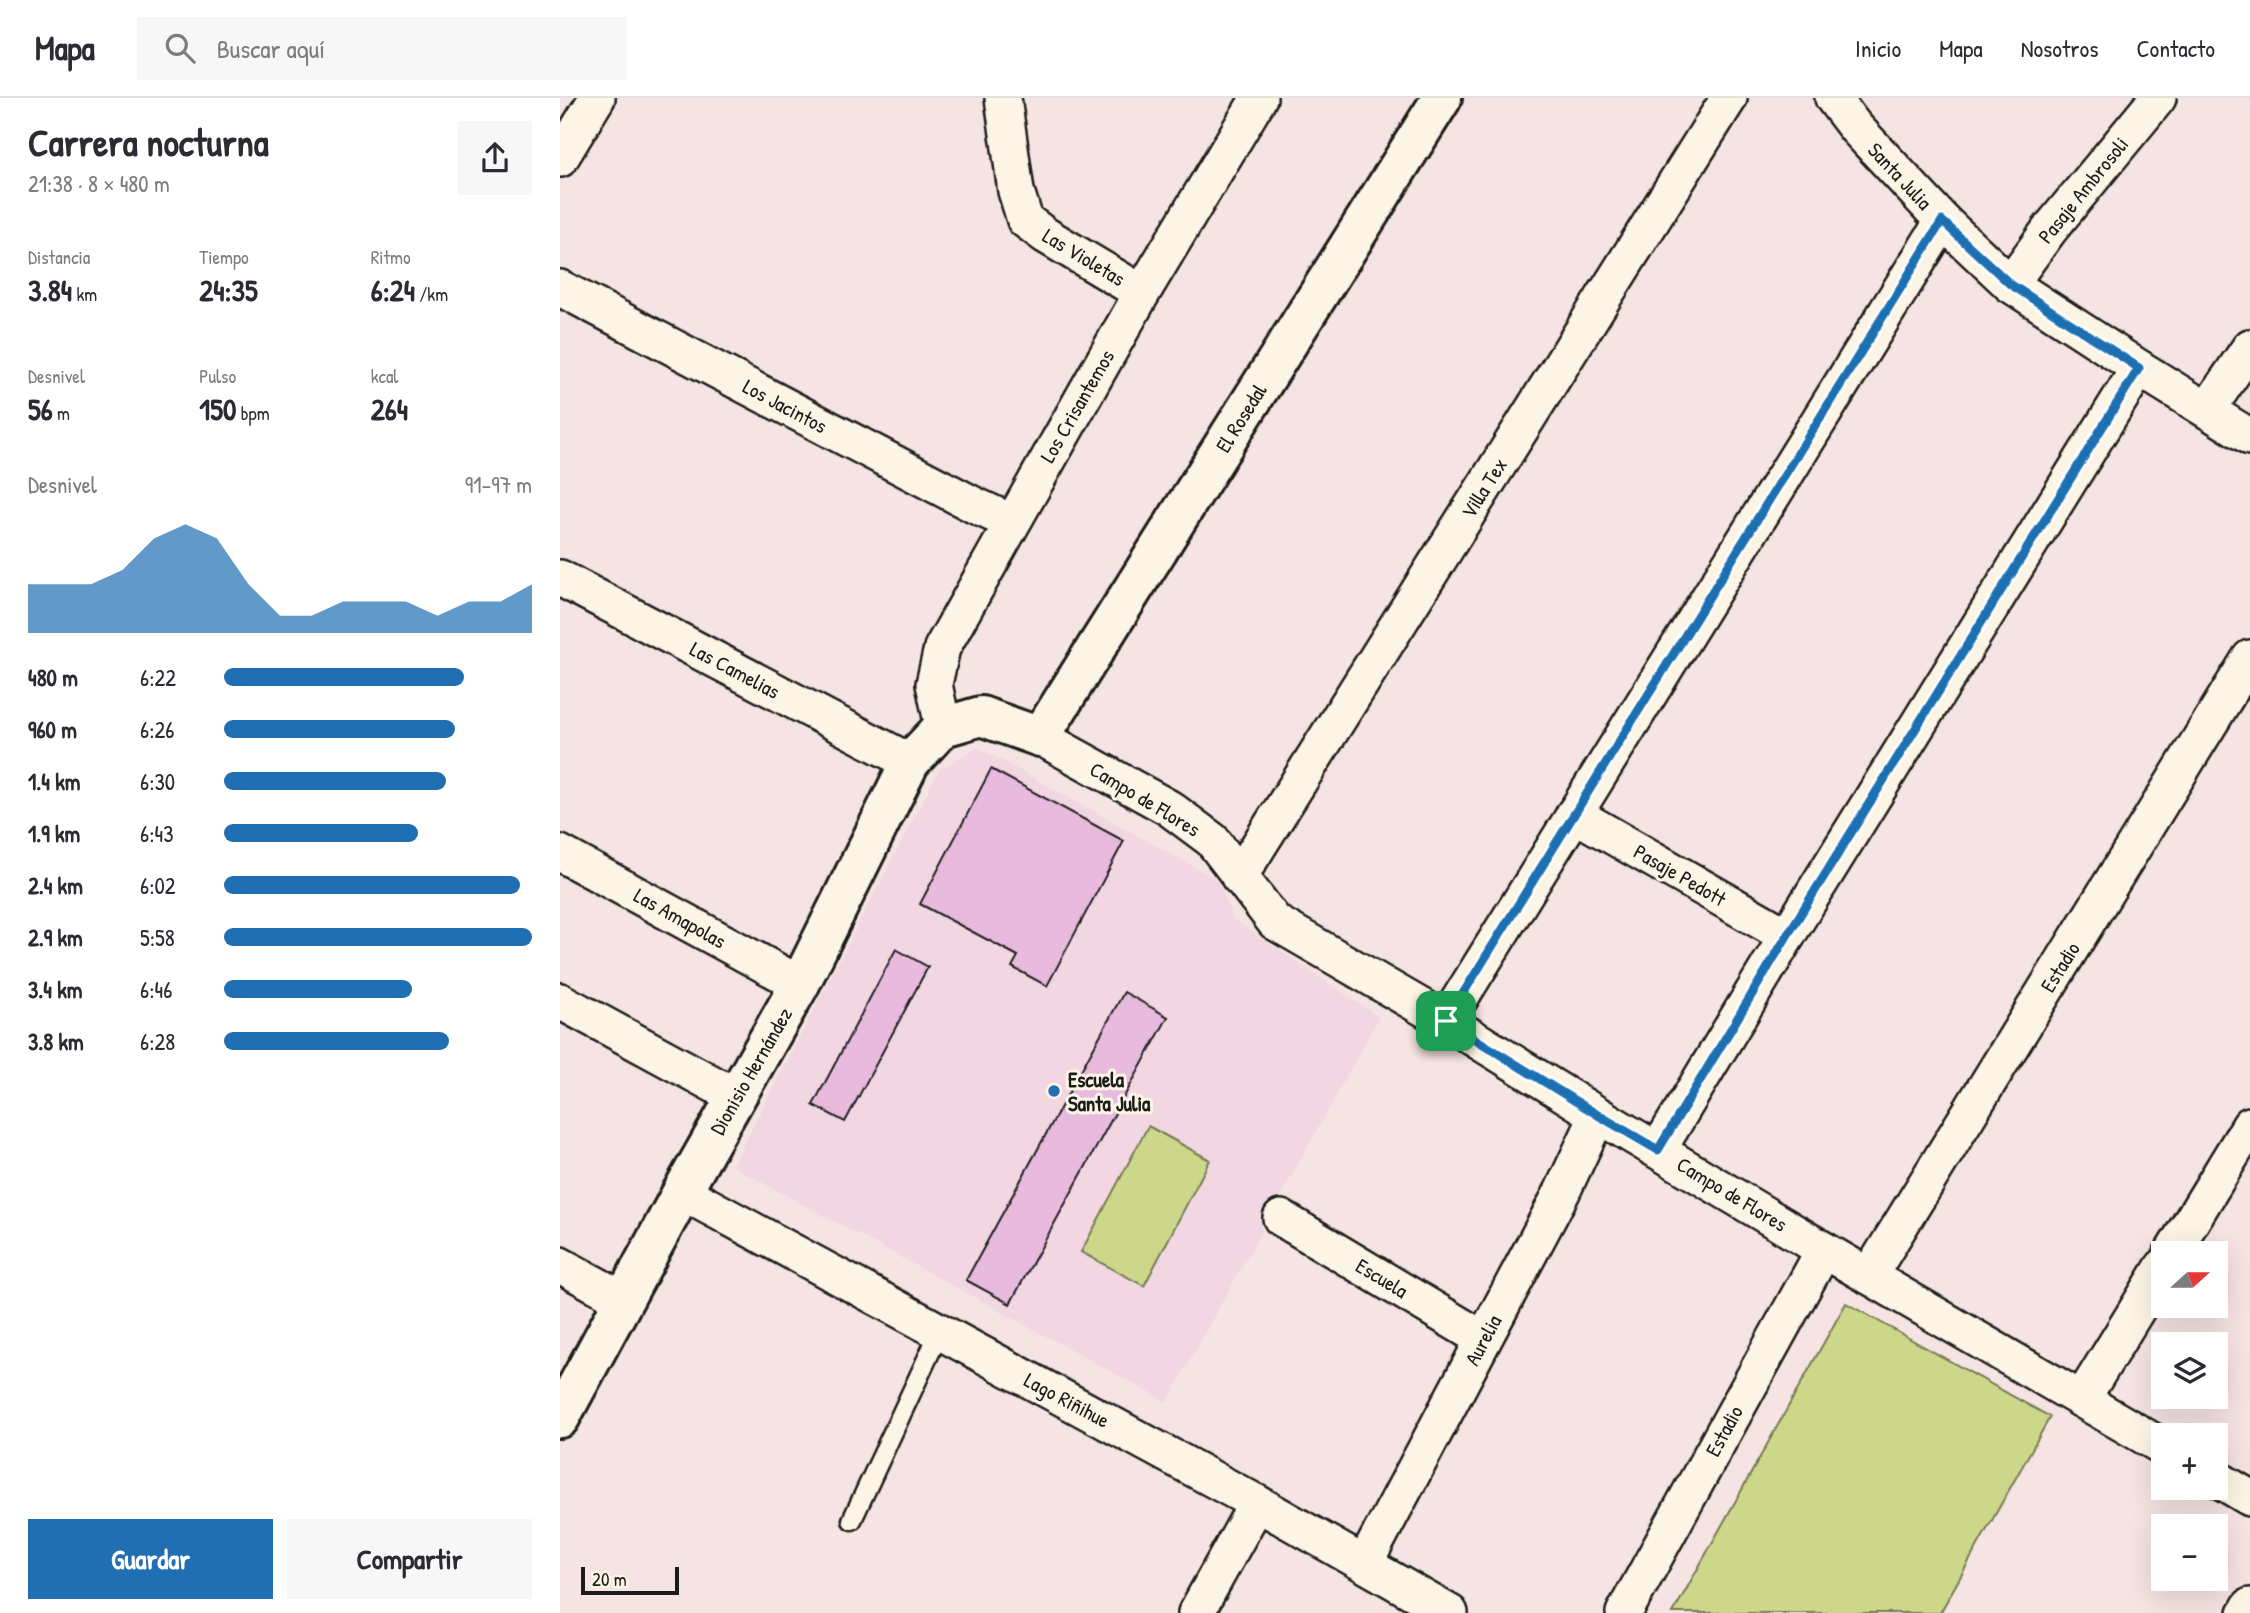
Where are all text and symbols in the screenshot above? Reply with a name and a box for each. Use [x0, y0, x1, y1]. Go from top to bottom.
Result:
search box [137, 17, 627, 80]
text: Mapa [35, 26, 95, 70]
icon: search [161, 29, 199, 67]
text: Buscar aquí [217, 31, 325, 66]
text: Inicio [1855, 32, 1901, 64]
text: Mapa [1939, 32, 1983, 64]
text: Nosotros [2021, 32, 2098, 64]
text: Contacto [2136, 32, 2215, 64]
text: Carrera nocturna [28, 116, 269, 168]
button: share [458, 121, 532, 195]
street label: Pasaje Ambrosoli [2031, 131, 2135, 249]
street label: Santa Julia [1861, 136, 1939, 216]
text: 21:38 · 8 × 480 m [28, 168, 170, 199]
street label: Las Violetas [1037, 221, 1131, 293]
text: Distancia [28, 244, 90, 270]
text: Tiempo [199, 244, 249, 270]
text: Ritmo [371, 244, 411, 270]
text: 3.84 [28, 270, 72, 310]
text: 24:35 [199, 270, 258, 310]
text: 6:24 [371, 270, 415, 310]
text: km [72, 281, 97, 307]
text: /km [415, 281, 448, 307]
street label: Los Crisantemos [1033, 344, 1121, 468]
text: Desnivel [28, 363, 85, 389]
text: Pulso [199, 363, 236, 389]
text: kcal [371, 363, 398, 389]
street label: Los Jacintos [738, 372, 832, 440]
street label: El Rosedal [1209, 378, 1274, 458]
text: 56 [28, 389, 53, 429]
text: 150 [199, 389, 236, 429]
text: 264 [371, 389, 408, 429]
text: m [53, 400, 70, 426]
text: bpm [236, 400, 270, 426]
street label: Villa Tex [1454, 452, 1514, 524]
text: Desnivel [28, 469, 97, 500]
text: 91–97 m [465, 469, 532, 500]
street label: Las Camelias [685, 634, 785, 706]
text: 480 m [28, 662, 78, 693]
text: 6:22 [140, 662, 176, 693]
text: 960 m [28, 714, 77, 745]
text: 6:26 [140, 714, 174, 745]
street label: Campo de Flores [1084, 755, 1206, 843]
text: 1.4 km [28, 766, 80, 797]
text: 6:30 [140, 766, 175, 797]
text: 1.9 km [28, 818, 80, 849]
text: 6:43 [140, 818, 173, 849]
street label: Pasaje Pedott [1628, 837, 1732, 914]
text: 2.4 km [28, 870, 83, 901]
text: 6:02 [140, 870, 176, 901]
street label: Las Amapolas [629, 881, 731, 955]
text: 2.9 km [28, 922, 83, 953]
text: 5:58 [140, 922, 175, 953]
street label: Estadio [2033, 936, 2087, 998]
text: 3.4 km [28, 974, 82, 1005]
text: 6:46 [140, 974, 172, 1005]
pin [1416, 991, 1476, 1051]
street label: Dionisio Hernández [703, 1002, 799, 1140]
icon: arrive [1427, 1002, 1465, 1040]
text: 3.8 km [28, 1026, 84, 1057]
text: 6:28 [140, 1026, 175, 1057]
place label: Escuela Santa Julia [1068, 1065, 1151, 1118]
marker: Escuela Santa Julia [1046, 1083, 1062, 1099]
street label: Campo de Flores [1671, 1150, 1793, 1238]
north arrow [2151, 1241, 2228, 1318]
map controls [2151, 1241, 2228, 1591]
street label: Escuela [1350, 1251, 1414, 1305]
street label: Aurelia [1458, 1310, 1508, 1370]
button: layers [2151, 1332, 2228, 1409]
street label: Lago Riñihue [1019, 1365, 1115, 1435]
street label: Estadio [1698, 1400, 1750, 1462]
button: + [2151, 1423, 2228, 1500]
button: − [2151, 1514, 2228, 1591]
button: Guardar [28, 1519, 273, 1599]
button: Compartir [287, 1519, 532, 1599]
scale bar [581, 1564, 679, 1596]
text: 20 m [592, 1566, 627, 1592]

